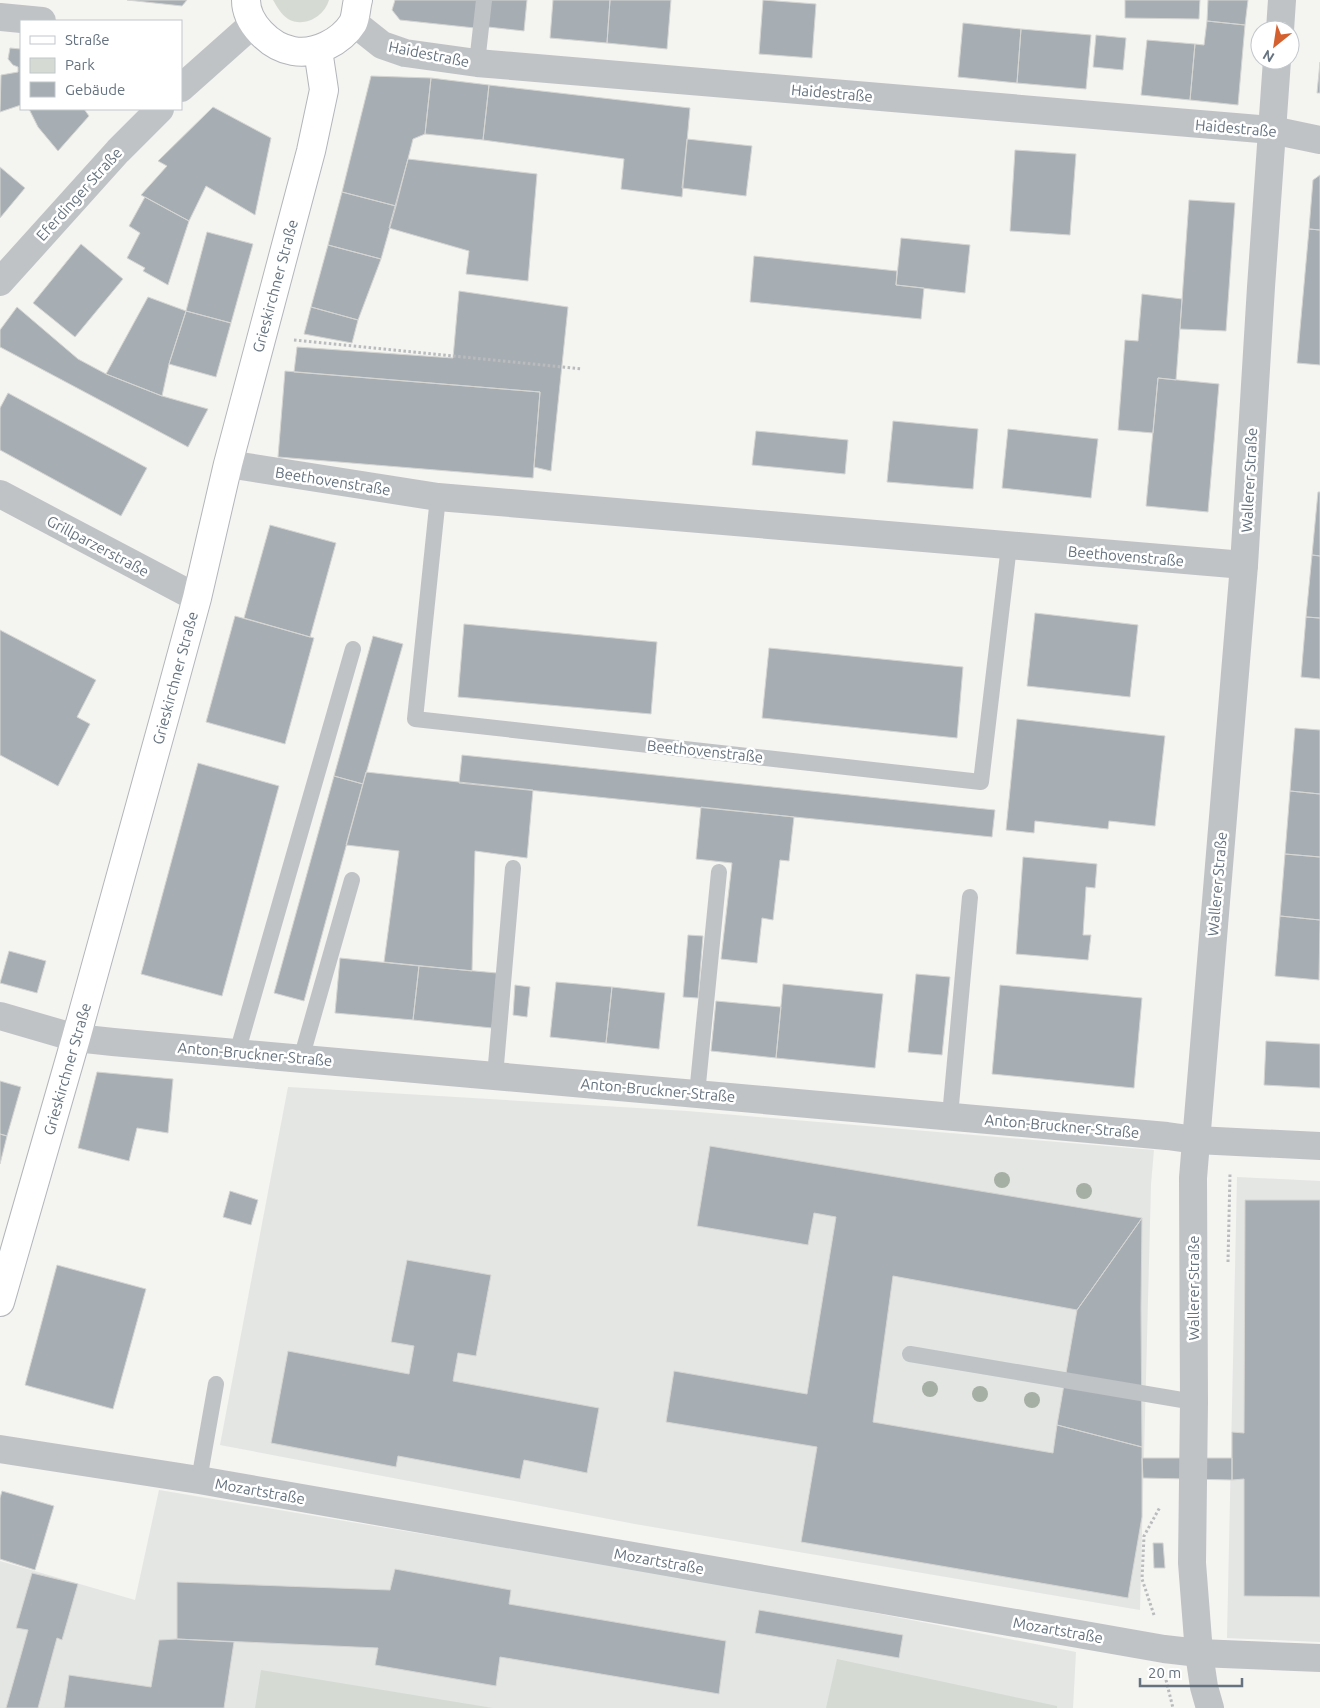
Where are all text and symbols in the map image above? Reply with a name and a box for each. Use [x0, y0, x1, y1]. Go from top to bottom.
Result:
legend [20, 20, 182, 110]
north arrow [1250, 20, 1300, 70]
text: Straße [65, 31, 109, 48]
street label: Haidestraße [387, 38, 471, 70]
text: N [1260, 47, 1277, 66]
text: Park [65, 56, 95, 73]
text: Gebäude [65, 81, 125, 98]
street label: Haidestraße [790, 81, 874, 105]
street label: Haidestraße [1194, 116, 1278, 140]
street label: Eferdinger Straße [33, 144, 125, 244]
street label: Grieskirchner Straße [249, 218, 301, 354]
street label: Wallerer Straße [1238, 427, 1260, 533]
street label: Beethovenstraße [274, 463, 392, 499]
street label: Grillparzerstraße [44, 512, 152, 580]
street label: Beethovenstraße [1067, 542, 1185, 570]
street label: Grieskirchner Straße [149, 610, 201, 746]
street label: Beethovenstraße [646, 736, 764, 766]
street label: Wallerer Straße [1204, 831, 1230, 937]
street label: Grieskirchner Straße [40, 1001, 94, 1137]
street label: Anton-Bruckner-Straße [177, 1039, 333, 1069]
street label: Anton-Bruckner-Straße [580, 1075, 736, 1105]
street label: Anton-Bruckner-Straße [984, 1111, 1140, 1141]
street label: Wallerer Straße [1185, 1236, 1202, 1340]
street label: Mozartstraße [214, 1475, 306, 1507]
street label: Mozartstraße [613, 1545, 705, 1577]
street label: Mozartstraße [1012, 1614, 1104, 1646]
scale bar [1140, 1656, 1242, 1688]
text: 20 m [1148, 1664, 1181, 1681]

